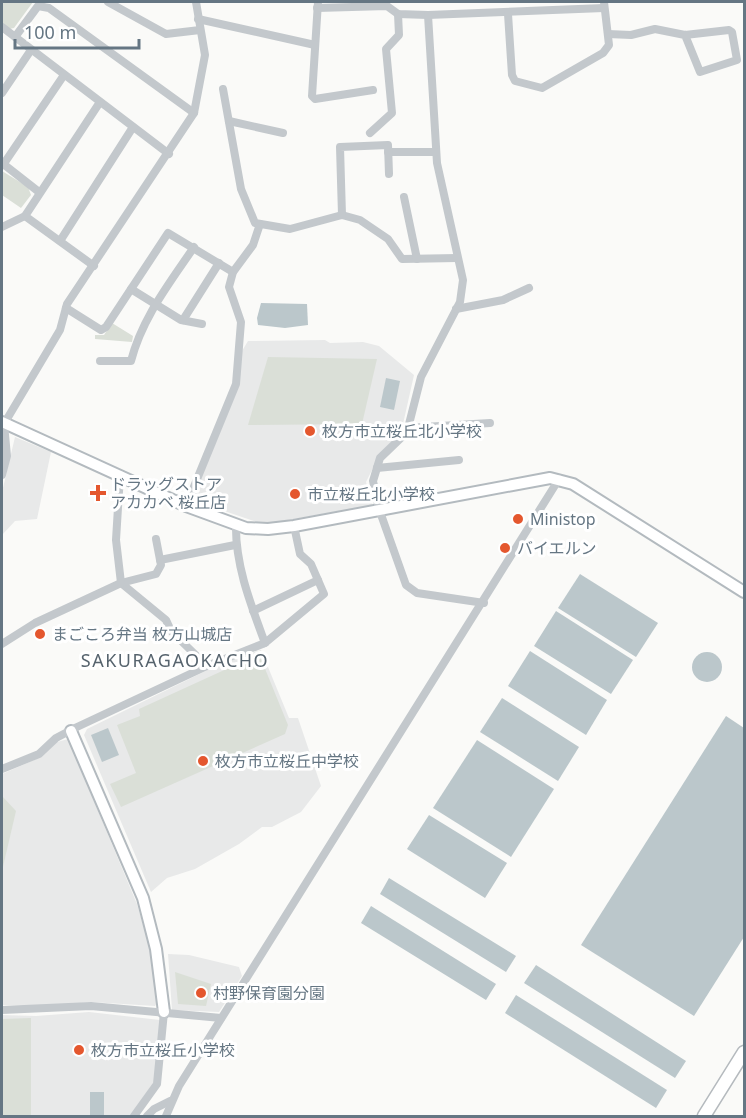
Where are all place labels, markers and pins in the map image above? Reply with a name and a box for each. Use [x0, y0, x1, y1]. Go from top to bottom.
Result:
place label: 枚方市立桜丘北小学校 [322, 420, 482, 442]
marker: 枚方市立桜丘北小学校 [303, 424, 317, 438]
place label: ドラッグストア アカカベ 桜丘店 [110, 473, 226, 513]
place label: 市立桜丘北小学校 [307, 483, 435, 505]
marker: ドラッグストア アカカベ 桜丘店 [91, 486, 105, 500]
marker: 市立桜丘北小学校 [288, 487, 302, 501]
place label: Ministop [530, 508, 596, 530]
marker: Ministop [511, 512, 525, 526]
place label: バイエルン [517, 537, 597, 559]
marker: バイエルン [498, 541, 512, 555]
place label: まごころ弁当 枚方山城店 [52, 623, 232, 645]
marker: まごころ弁当 枚方山城店 [33, 627, 47, 641]
place label: 枚方市立桜丘中学校 [215, 750, 359, 772]
marker: 枚方市立桜丘中学校 [196, 754, 210, 768]
place label: 村野保育園分園 [213, 982, 325, 1004]
marker: 村野保育園分園 [194, 986, 208, 1000]
place label: 枚方市立桜丘小学校 [91, 1039, 235, 1061]
marker: 枚方市立桜丘小学校 [72, 1043, 86, 1057]

